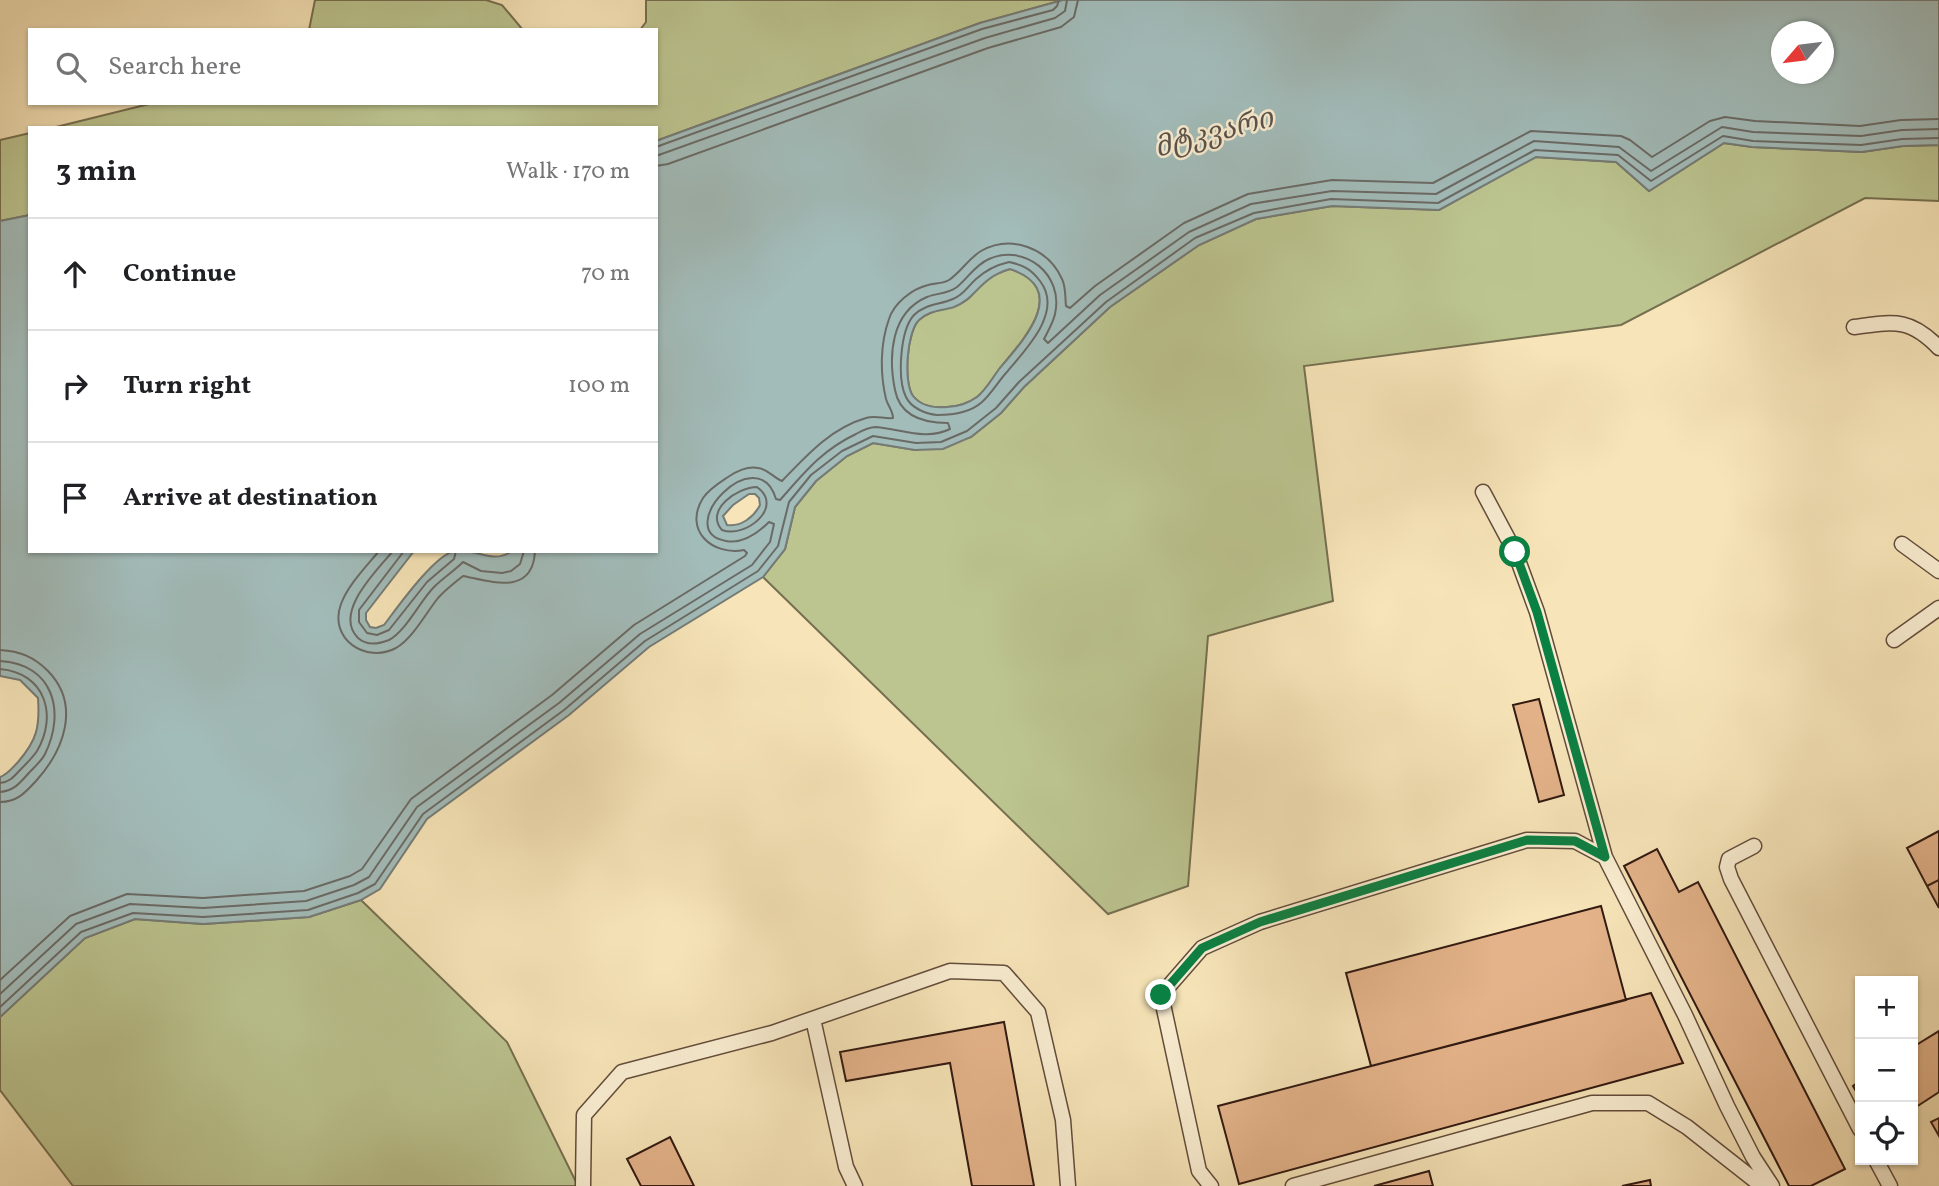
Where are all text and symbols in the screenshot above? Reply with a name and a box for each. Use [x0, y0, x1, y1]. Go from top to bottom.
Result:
north arrow [1771, 21, 1834, 84]
search box [28, 28, 658, 105]
icon: search [52, 48, 90, 86]
text: Search here [108, 49, 241, 85]
water label: მტკვარი [1150, 99, 1280, 169]
text: 3 min [56, 151, 137, 193]
text: Walk · 170 m [506, 156, 630, 188]
icon: ahead [56, 255, 94, 293]
text: Continue [123, 256, 236, 292]
text: 70 m [581, 258, 630, 290]
icon: right [56, 367, 94, 405]
text: Turn right [123, 368, 251, 404]
text: 100 m [568, 370, 630, 402]
icon: arrive [56, 479, 94, 517]
text: Arrive at destination [123, 480, 378, 516]
route start [1499, 536, 1530, 567]
map controls [1855, 976, 1918, 1165]
button: + [1855, 976, 1918, 1039]
route end [1145, 979, 1176, 1010]
button: − [1855, 1039, 1918, 1102]
button: locate [1855, 1102, 1918, 1165]

